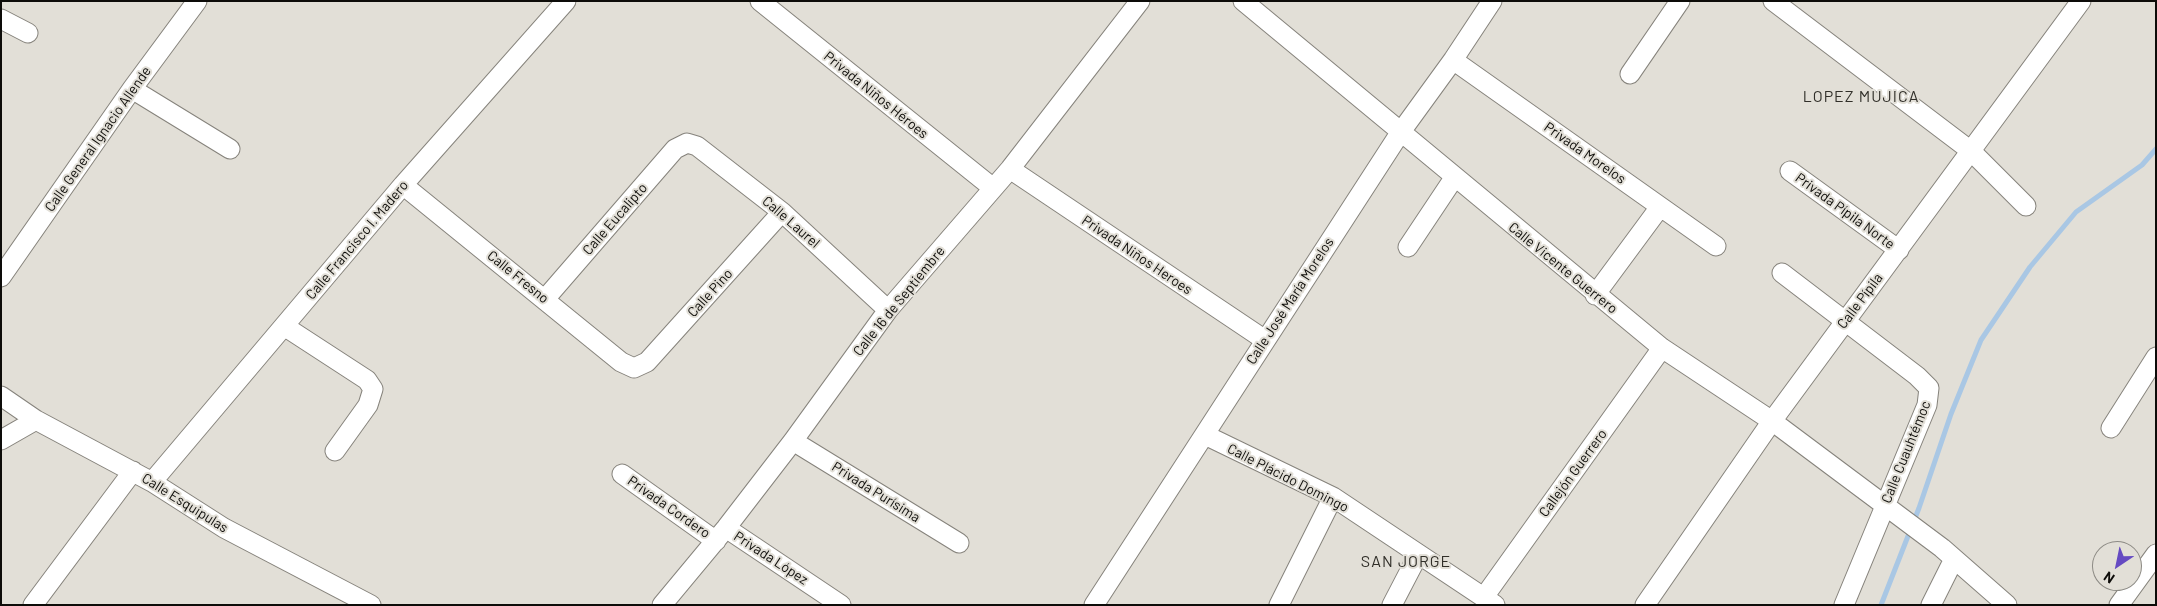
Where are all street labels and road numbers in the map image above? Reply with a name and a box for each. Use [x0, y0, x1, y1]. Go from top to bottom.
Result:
street label: Privada Niños Héroes [820, 48, 932, 142]
street label: Calle General Ignacio Allende [41, 63, 155, 215]
street label: Privada Morelos [1541, 119, 1629, 187]
street label: Privada Pípila Norte [1792, 169, 1898, 253]
street label: Calle Francisco I. Madero [302, 177, 412, 303]
street label: Calle Eucalipto [579, 180, 651, 258]
street label: Calle Laurel [759, 193, 823, 251]
street label: Privada Niños Heroes [1079, 212, 1195, 298]
street label: Calle Vicente Guerrero [1505, 219, 1621, 317]
street label: Calle José María Morelos [1243, 234, 1337, 368]
street label: Calle 16 de Septiembre [850, 243, 948, 359]
street label: Calle Fresno [484, 247, 552, 307]
street label: Calle Pino [684, 265, 736, 321]
street label: Calle Pípila [1834, 270, 1886, 332]
street label: Calle Cuauhtémoc [1878, 398, 1934, 506]
street label: Callejón Guerrero [1535, 426, 1611, 520]
street label: Calle Plácido Domingo [1225, 440, 1351, 516]
street label: Privada Purísima [829, 458, 923, 526]
street label: Calle Esquipulas [139, 470, 231, 536]
street label: Privada Cordero [624, 472, 714, 542]
street label: Privada López [731, 528, 811, 588]

